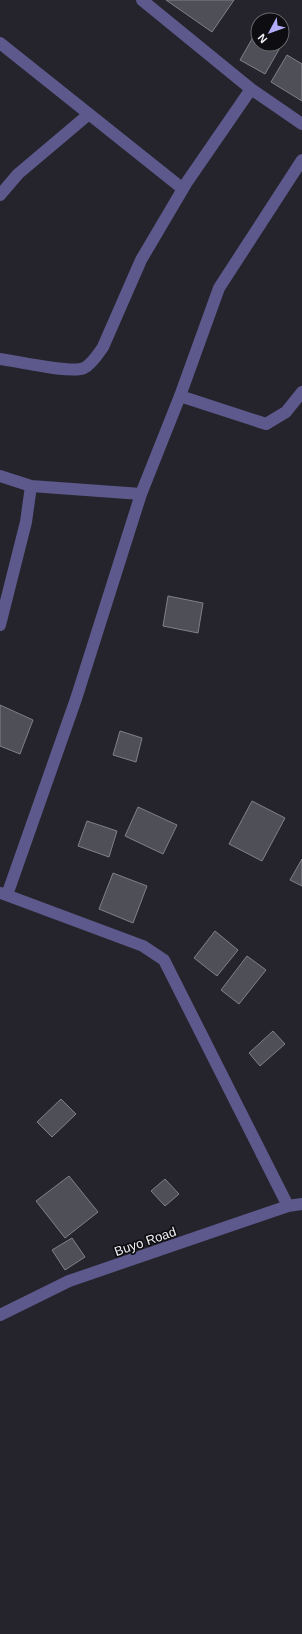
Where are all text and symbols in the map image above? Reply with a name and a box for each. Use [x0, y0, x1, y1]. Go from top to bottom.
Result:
north arrow [250, 12, 290, 52]
text: N [255, 32, 270, 45]
street label: Buyo Road [112, 1224, 178, 1259]

